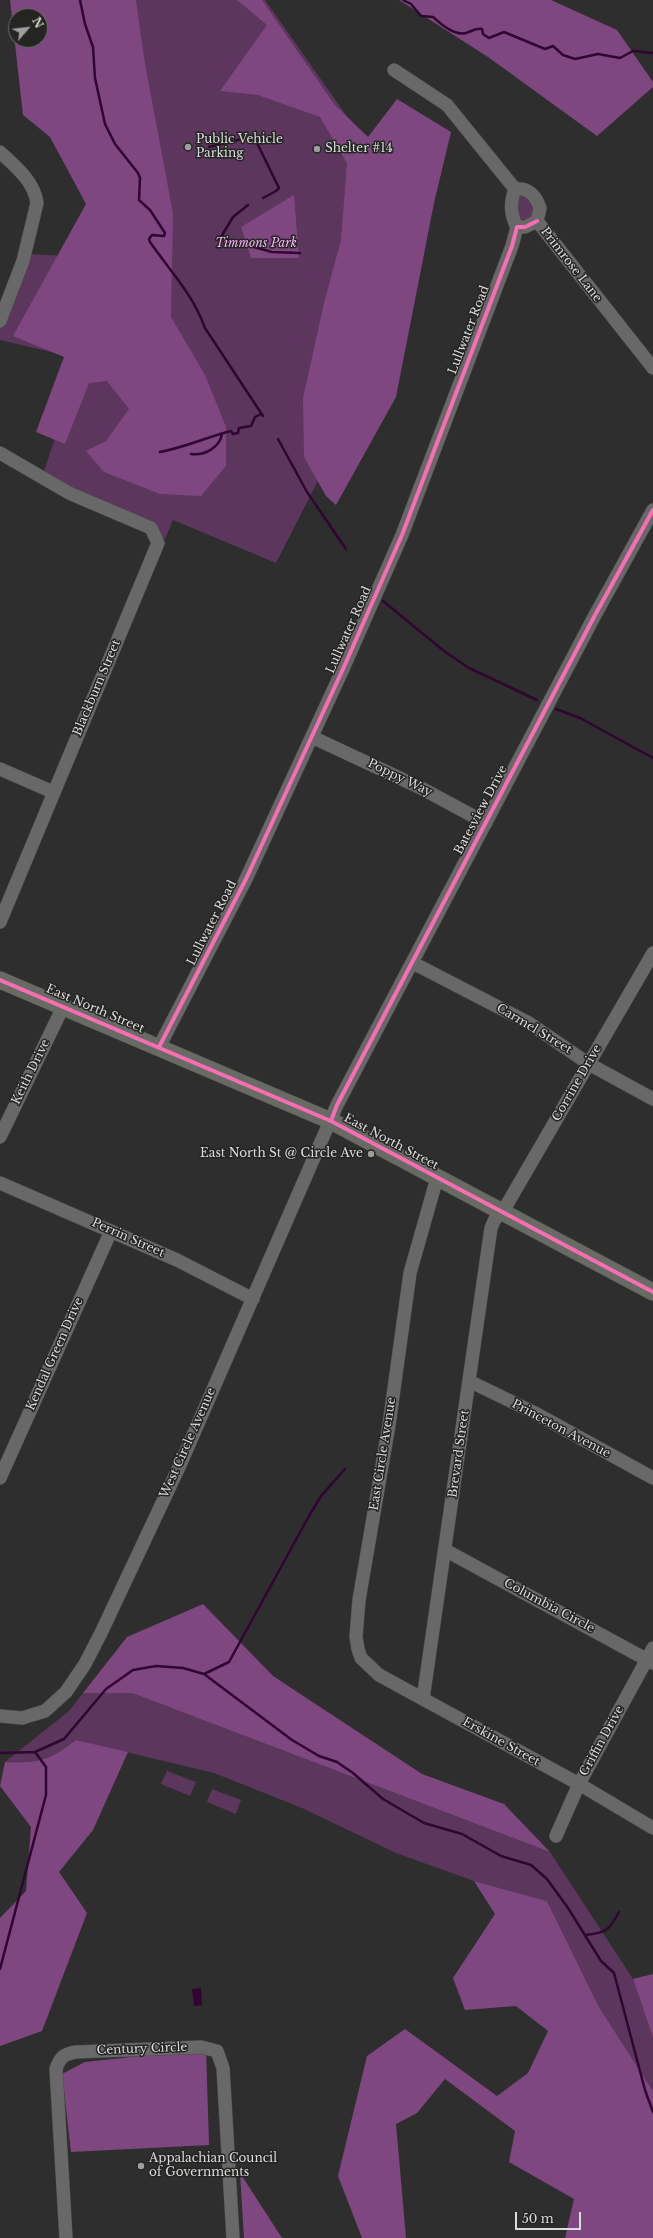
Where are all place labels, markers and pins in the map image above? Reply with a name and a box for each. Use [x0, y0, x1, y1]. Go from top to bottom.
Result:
place label: Public Vehicle Parking [196, 133, 283, 161]
marker: Public Vehicle Parking [183, 142, 193, 152]
place label: Shelter #14 [325, 142, 393, 156]
marker: Shelter #14 [312, 144, 322, 154]
place label: East North St @ Circle Ave [200, 1147, 363, 1161]
marker: East North St @ Circle Ave [366, 1149, 376, 1159]
place label: Appalachian Council of Governments [149, 2152, 277, 2180]
marker: Appalachian Council of Governments [136, 2161, 146, 2171]

